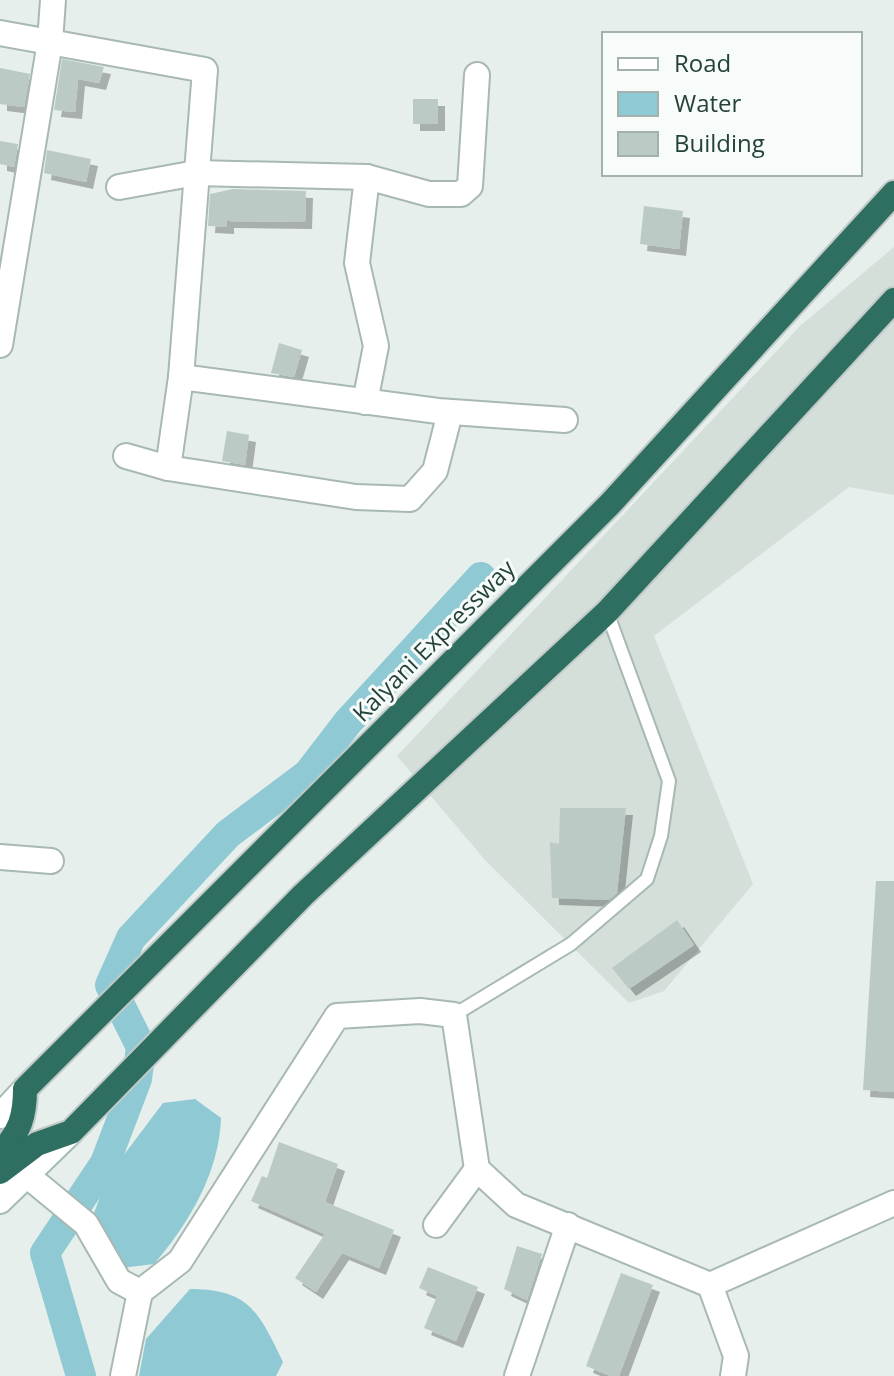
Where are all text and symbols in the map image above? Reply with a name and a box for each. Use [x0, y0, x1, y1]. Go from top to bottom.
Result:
legend [602, 32, 862, 176]
text: Road [674, 46, 731, 79]
text: Water [674, 86, 742, 119]
text: Building [674, 126, 765, 159]
street label: Kalyani Expressway [344, 551, 522, 728]

